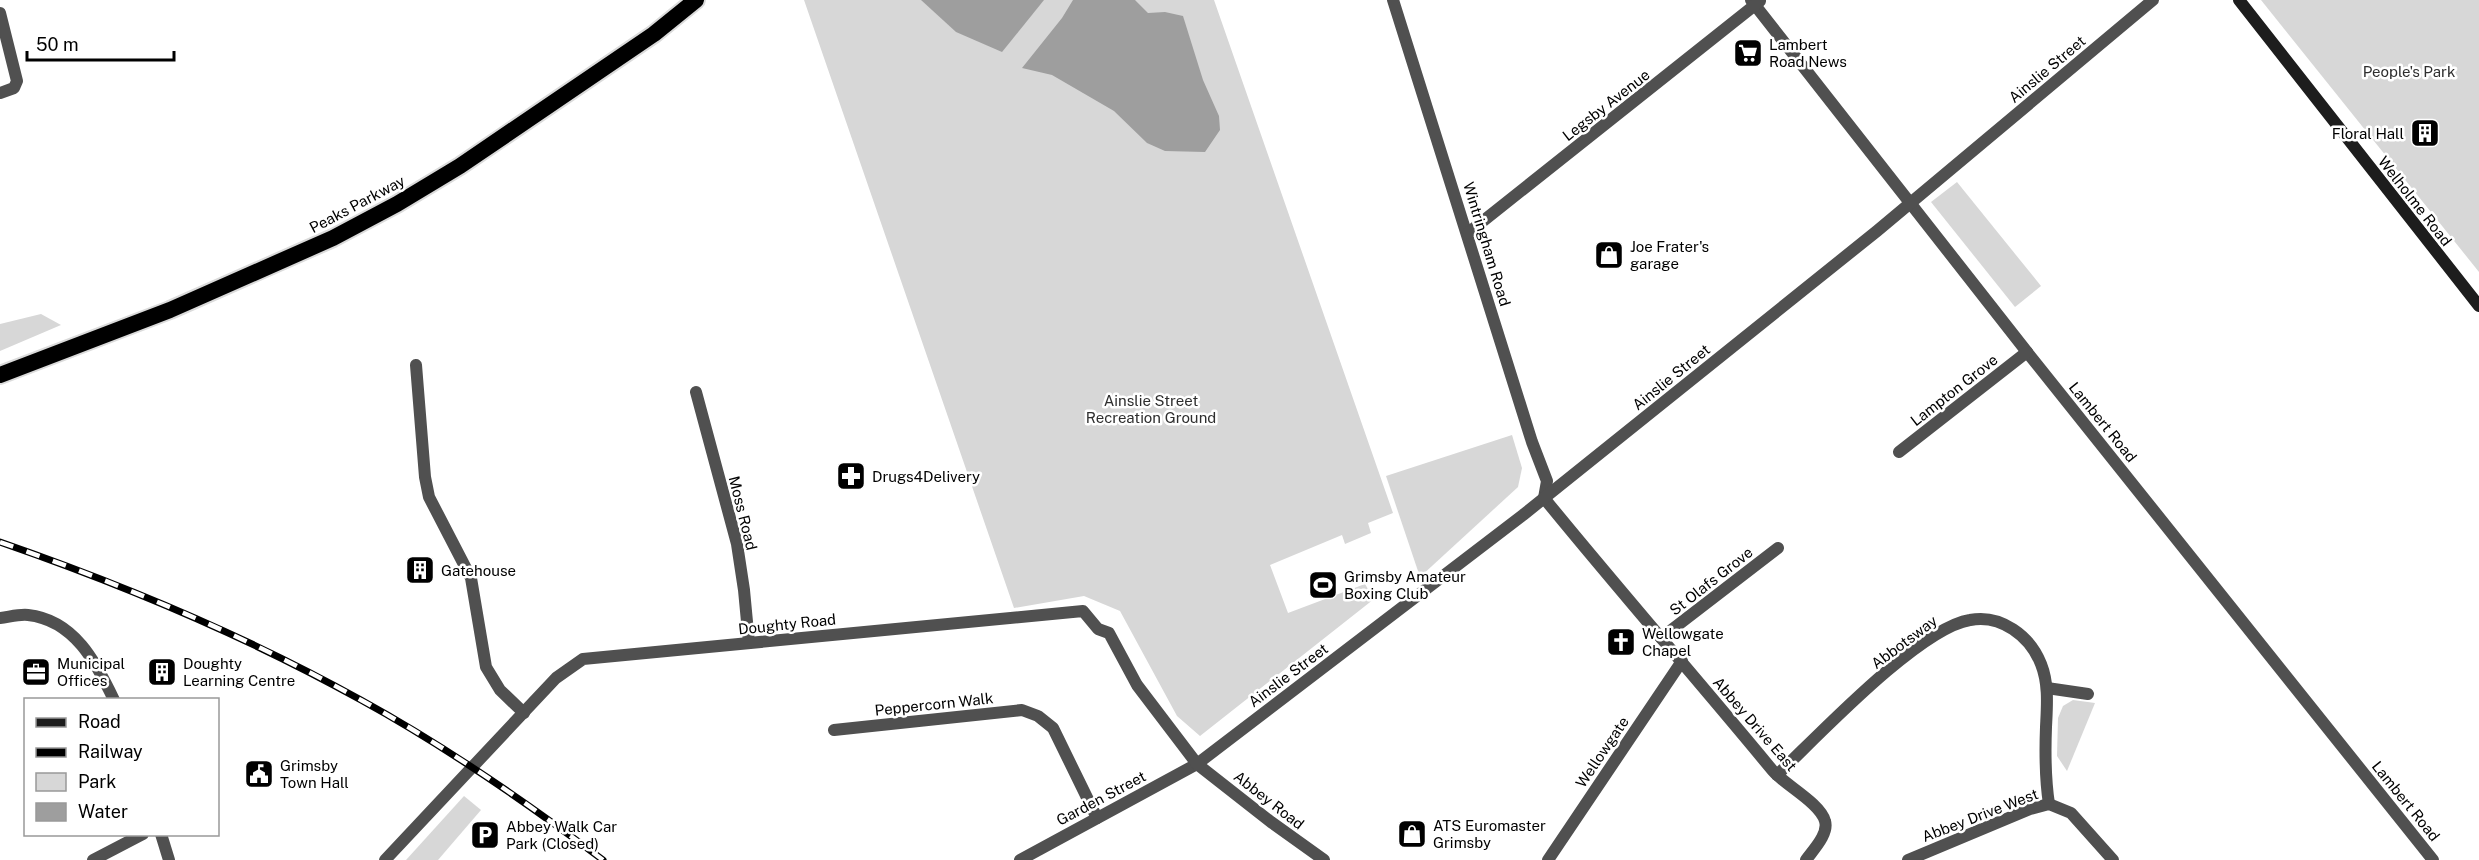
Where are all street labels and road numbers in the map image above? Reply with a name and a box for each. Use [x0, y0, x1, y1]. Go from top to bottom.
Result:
street label: Ainslie Street [2005, 32, 2089, 106]
street label: Legsby Avenue [1559, 66, 1653, 144]
street label: Welholme Road [2375, 153, 2455, 249]
street label: Peaks Parkway [307, 172, 407, 236]
street label: Wintringham Road [1460, 180, 1514, 308]
street label: Ainslie Street [1629, 341, 1713, 413]
street label: Lampton Grove [1907, 351, 2001, 429]
street label: Lambert Road [2066, 379, 2140, 465]
street label: Moss Road [726, 474, 760, 552]
street label: St Olafs Grove [1666, 543, 1756, 619]
street label: Doughty Road [737, 610, 837, 638]
street label: Abbotsway [1868, 612, 1940, 672]
street label: Ainslie Street [1245, 640, 1331, 710]
street label: Abbey Drive East [1710, 674, 1800, 774]
street label: Peppercorn Walk [874, 689, 994, 719]
street label: Wellowgate [1572, 713, 1632, 791]
street label: Lambert Road [2369, 758, 2443, 844]
street label: Garden Street [1053, 767, 1149, 829]
street label: Abbey Road [1231, 767, 1307, 833]
street label: Abbey Drive West [1920, 785, 2041, 845]

